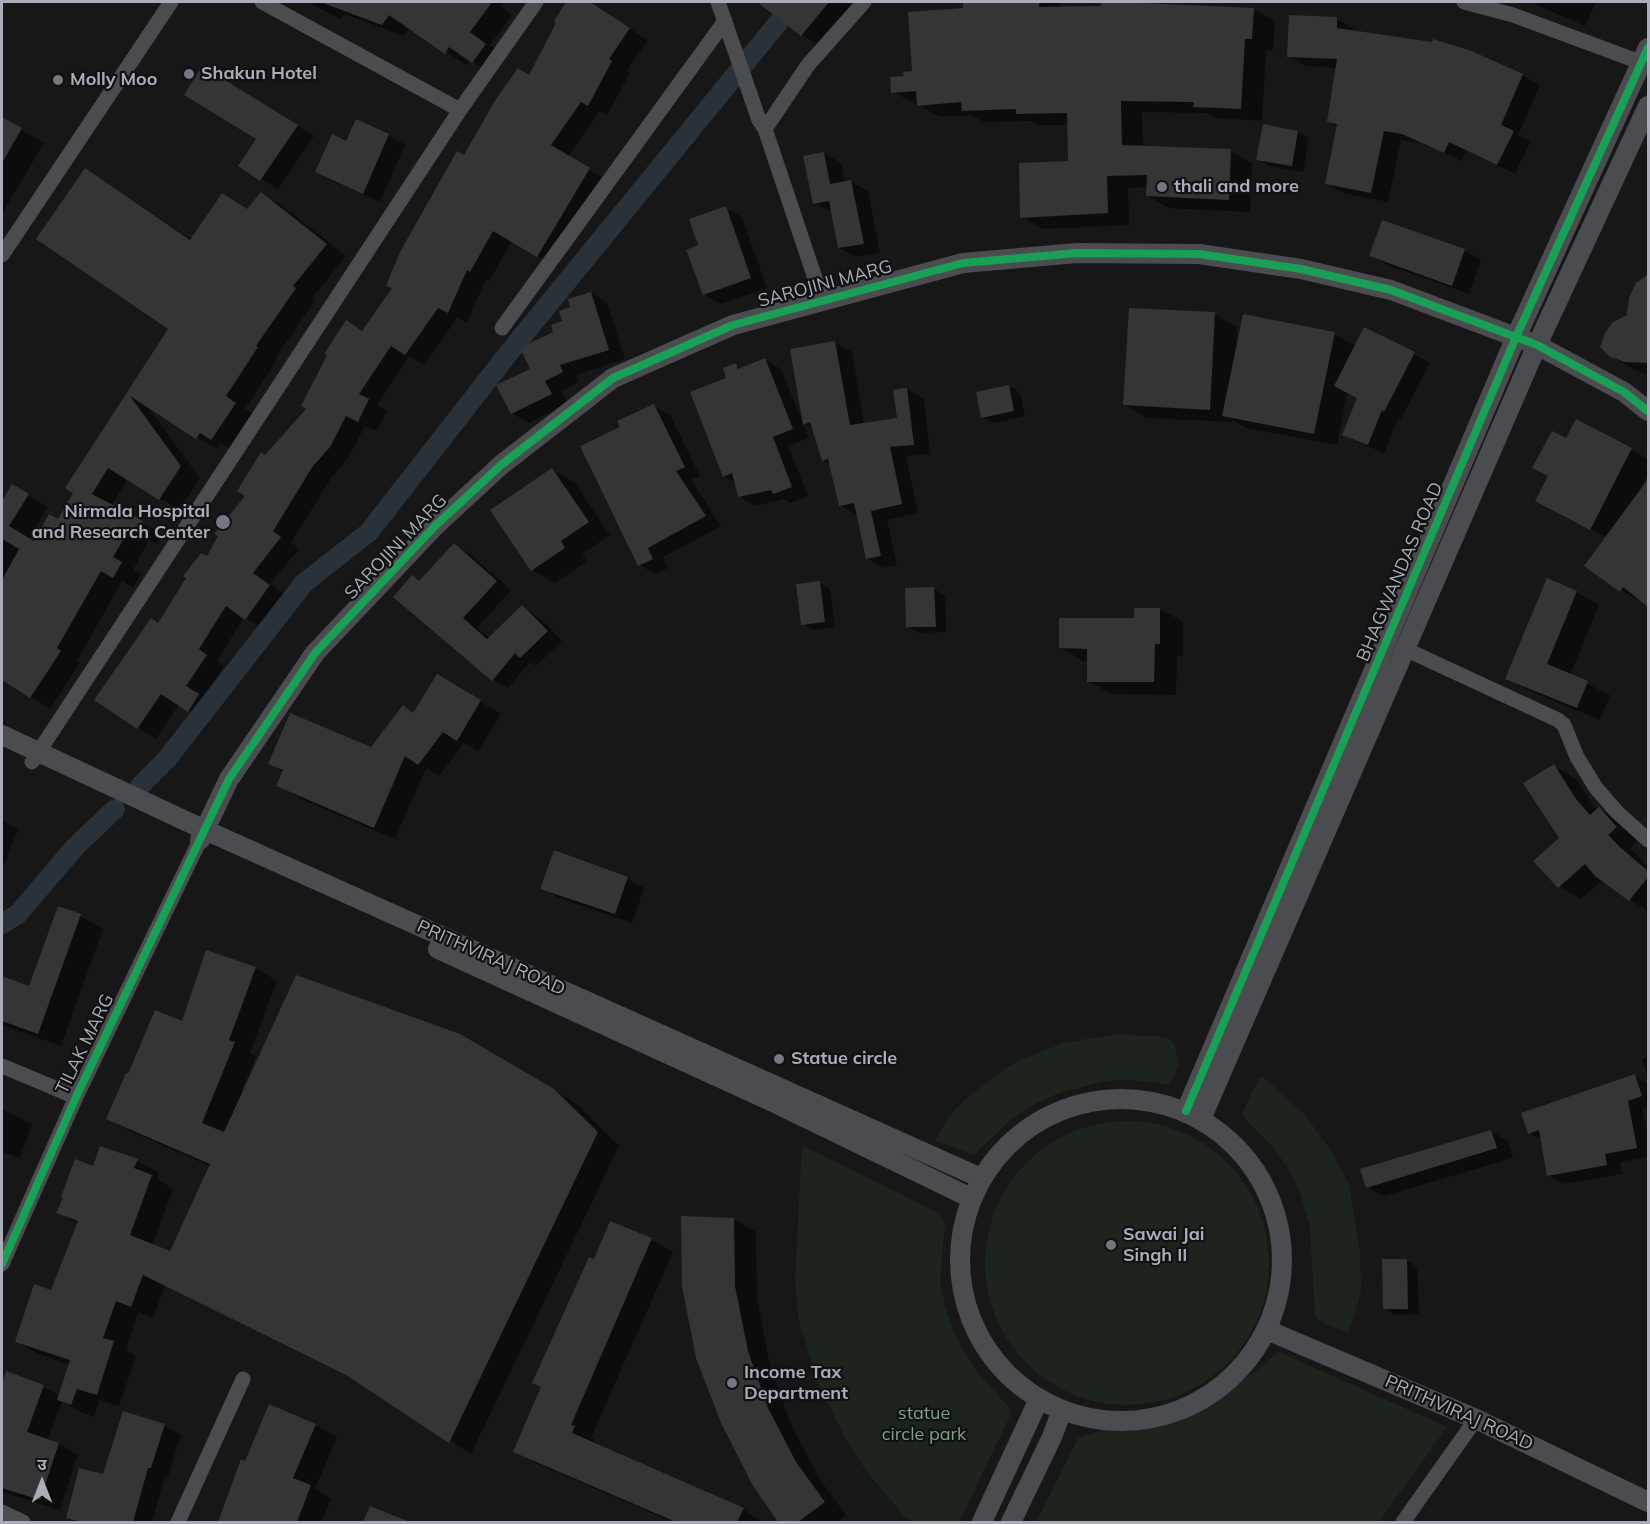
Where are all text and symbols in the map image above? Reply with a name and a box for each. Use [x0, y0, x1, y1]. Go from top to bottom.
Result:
place label: Shakun Hotel [201, 63, 317, 85]
marker: Shakun Hotel [182, 67, 196, 81]
place label: Molly Moo [70, 69, 157, 91]
marker: Molly Moo [51, 73, 65, 87]
place label: thali and more [1174, 176, 1299, 198]
marker: thali and more [1155, 180, 1169, 194]
street label: SAROJINI MARG [756, 256, 894, 312]
street label: BHAGWANDAS ROAD [1352, 479, 1448, 665]
street label: SAROJINI MARG [340, 490, 452, 604]
place label: Nirmala Hospital and Research Center [32, 501, 210, 544]
marker: Nirmala Hospital and Research Center [214, 513, 232, 531]
street label: PRITHVIRAJ ROAD [414, 916, 568, 1000]
street label: TILAK MARG [52, 990, 118, 1098]
place label: Statue circle [791, 1048, 897, 1070]
marker: Statue circle [772, 1052, 786, 1066]
place label: Sawai Jai Singh II [1123, 1224, 1205, 1266]
marker: Sawai Jai Singh II [1104, 1238, 1118, 1252]
place label: Income Tax Department [744, 1362, 848, 1404]
street label: PRITHVIRAJ ROAD [1382, 1371, 1536, 1455]
marker: Income Tax Department [725, 1376, 739, 1390]
park label: statue circle park [882, 1403, 966, 1446]
north arrow [12, 1452, 72, 1512]
text: उ [37, 1454, 47, 1474]

